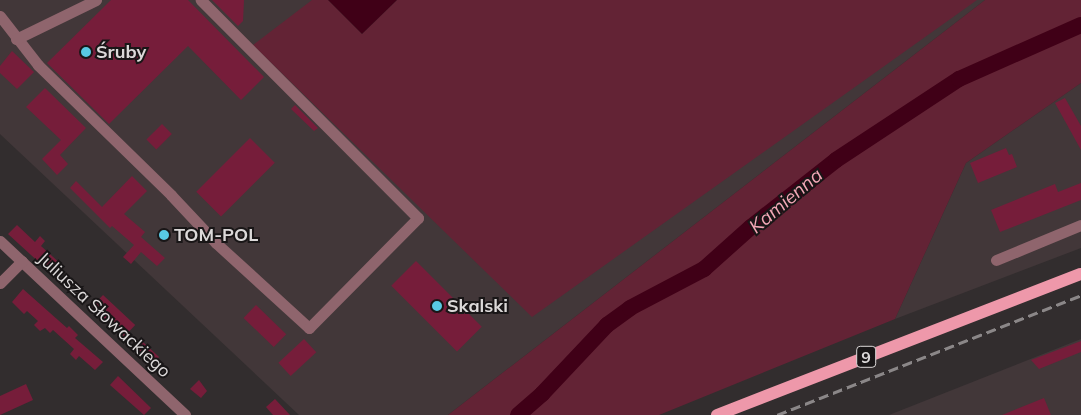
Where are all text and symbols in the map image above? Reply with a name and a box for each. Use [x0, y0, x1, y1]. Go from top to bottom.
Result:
place label: Śruby [96, 41, 146, 63]
marker: Śruby [80, 46, 92, 58]
water label: Kamienna [745, 164, 827, 238]
place label: TOM-POL [174, 224, 258, 246]
marker: TOM-POL [158, 229, 170, 241]
street label: Juliusza Słowackiego [33, 248, 175, 382]
place label: Skalski [447, 295, 508, 317]
marker: Skalski [431, 300, 443, 312]
road number: 9 [856, 344, 876, 371]

